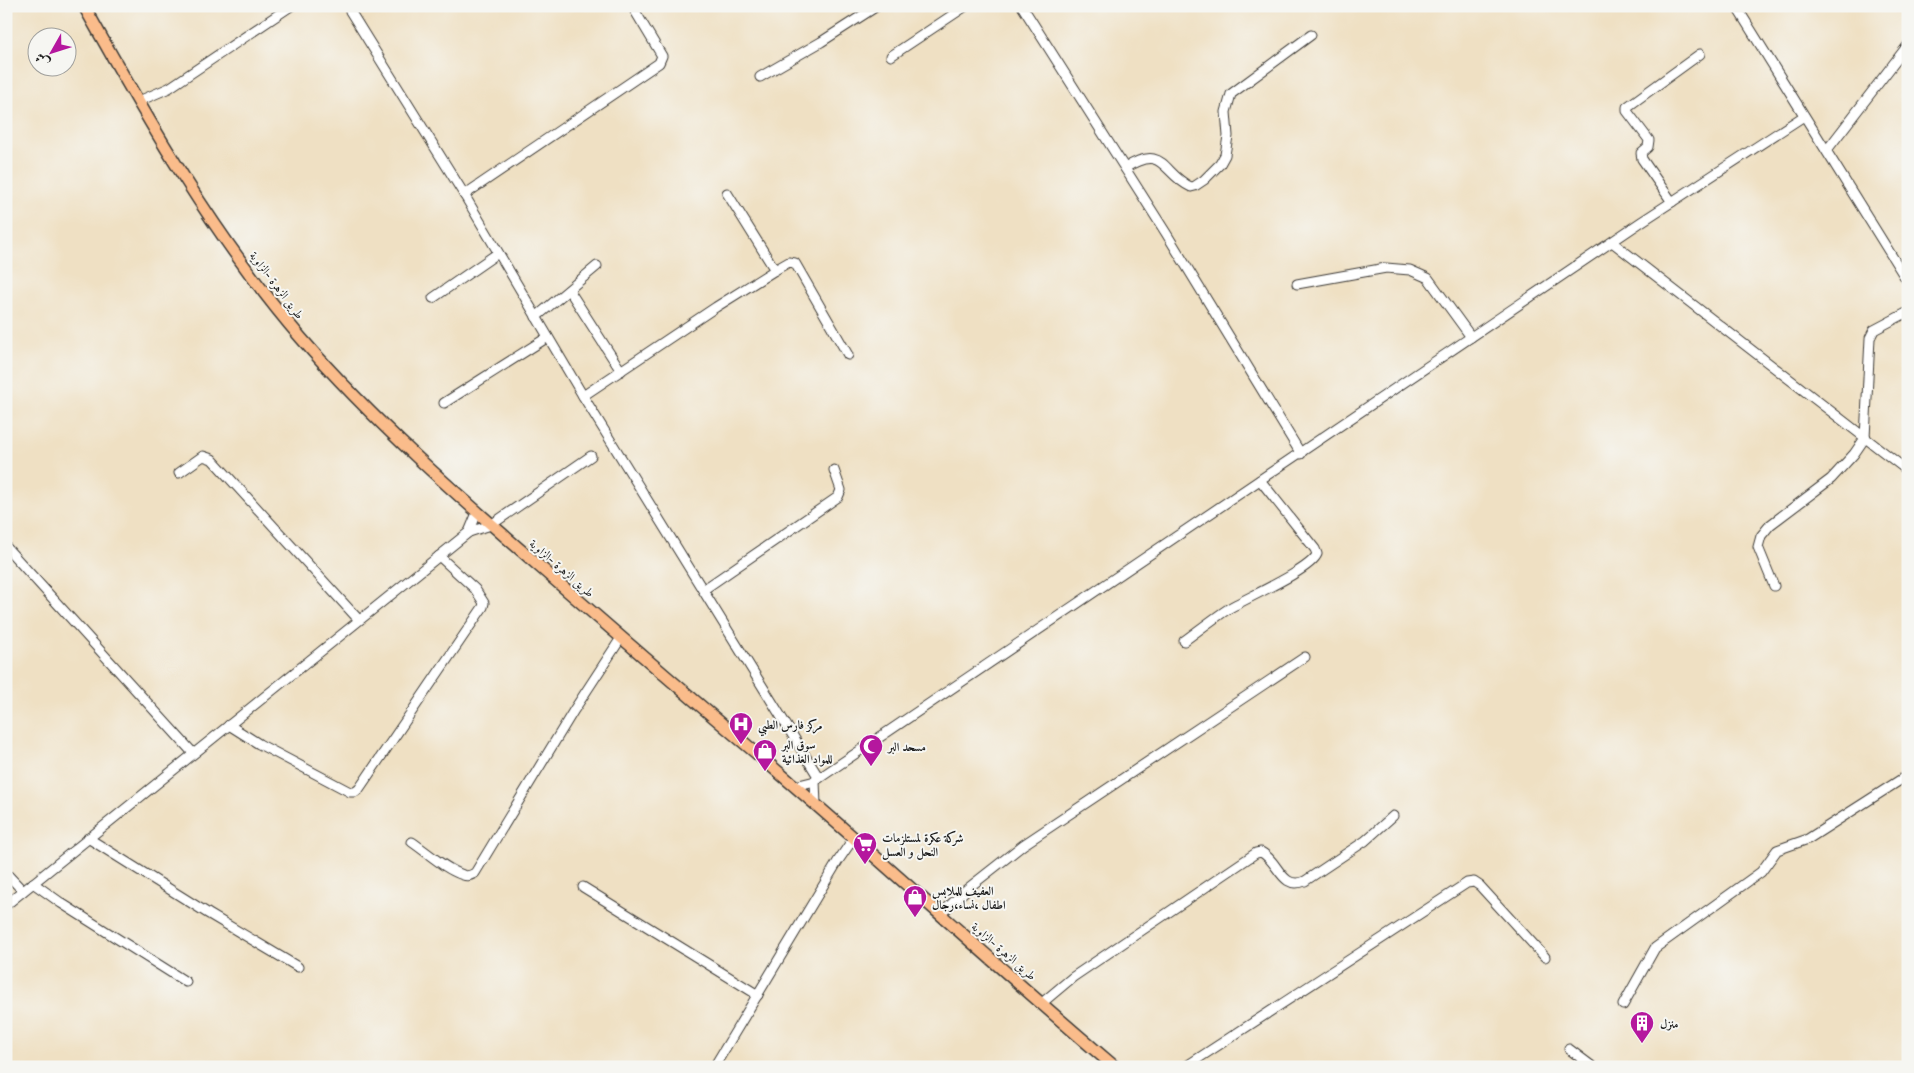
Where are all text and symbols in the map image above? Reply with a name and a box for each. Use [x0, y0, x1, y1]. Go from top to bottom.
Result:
north arrow [28, 28, 78, 78]
text: ش [30, 49, 53, 71]
street label: طريق الزهرة -الزاوية [246, 248, 307, 323]
street label: طريق الزهرة -الزاوية [526, 536, 598, 601]
hospital icon: مركز فارس الطبي [728, 711, 754, 745]
place label: مركز فارس الطبي [758, 717, 822, 737]
mosque icon: مسحد البر [858, 733, 884, 767]
place label: سوق البر للمواد الغذائية [780, 737, 832, 767]
shop icon: سوق البر للمواد الغذائية [752, 738, 778, 772]
place label: مسحد البر [886, 739, 926, 755]
place label: شركة عكرة لمستلزمات النحل و العسل [882, 830, 963, 860]
supermarket icon: شركة عكرة لمستلزمات النحل و العسل [852, 831, 878, 865]
place label: العفيف للملابس اطفال ،نساء،رجال [932, 883, 1006, 912]
shop icon: العفيف للملابس اطفال ،نساء،رجال [902, 884, 928, 918]
street label: طريق الزهرة -الزاوية [968, 919, 1040, 984]
building icon: منزل [1629, 1010, 1655, 1044]
place label: منزل [1660, 1016, 1679, 1031]

